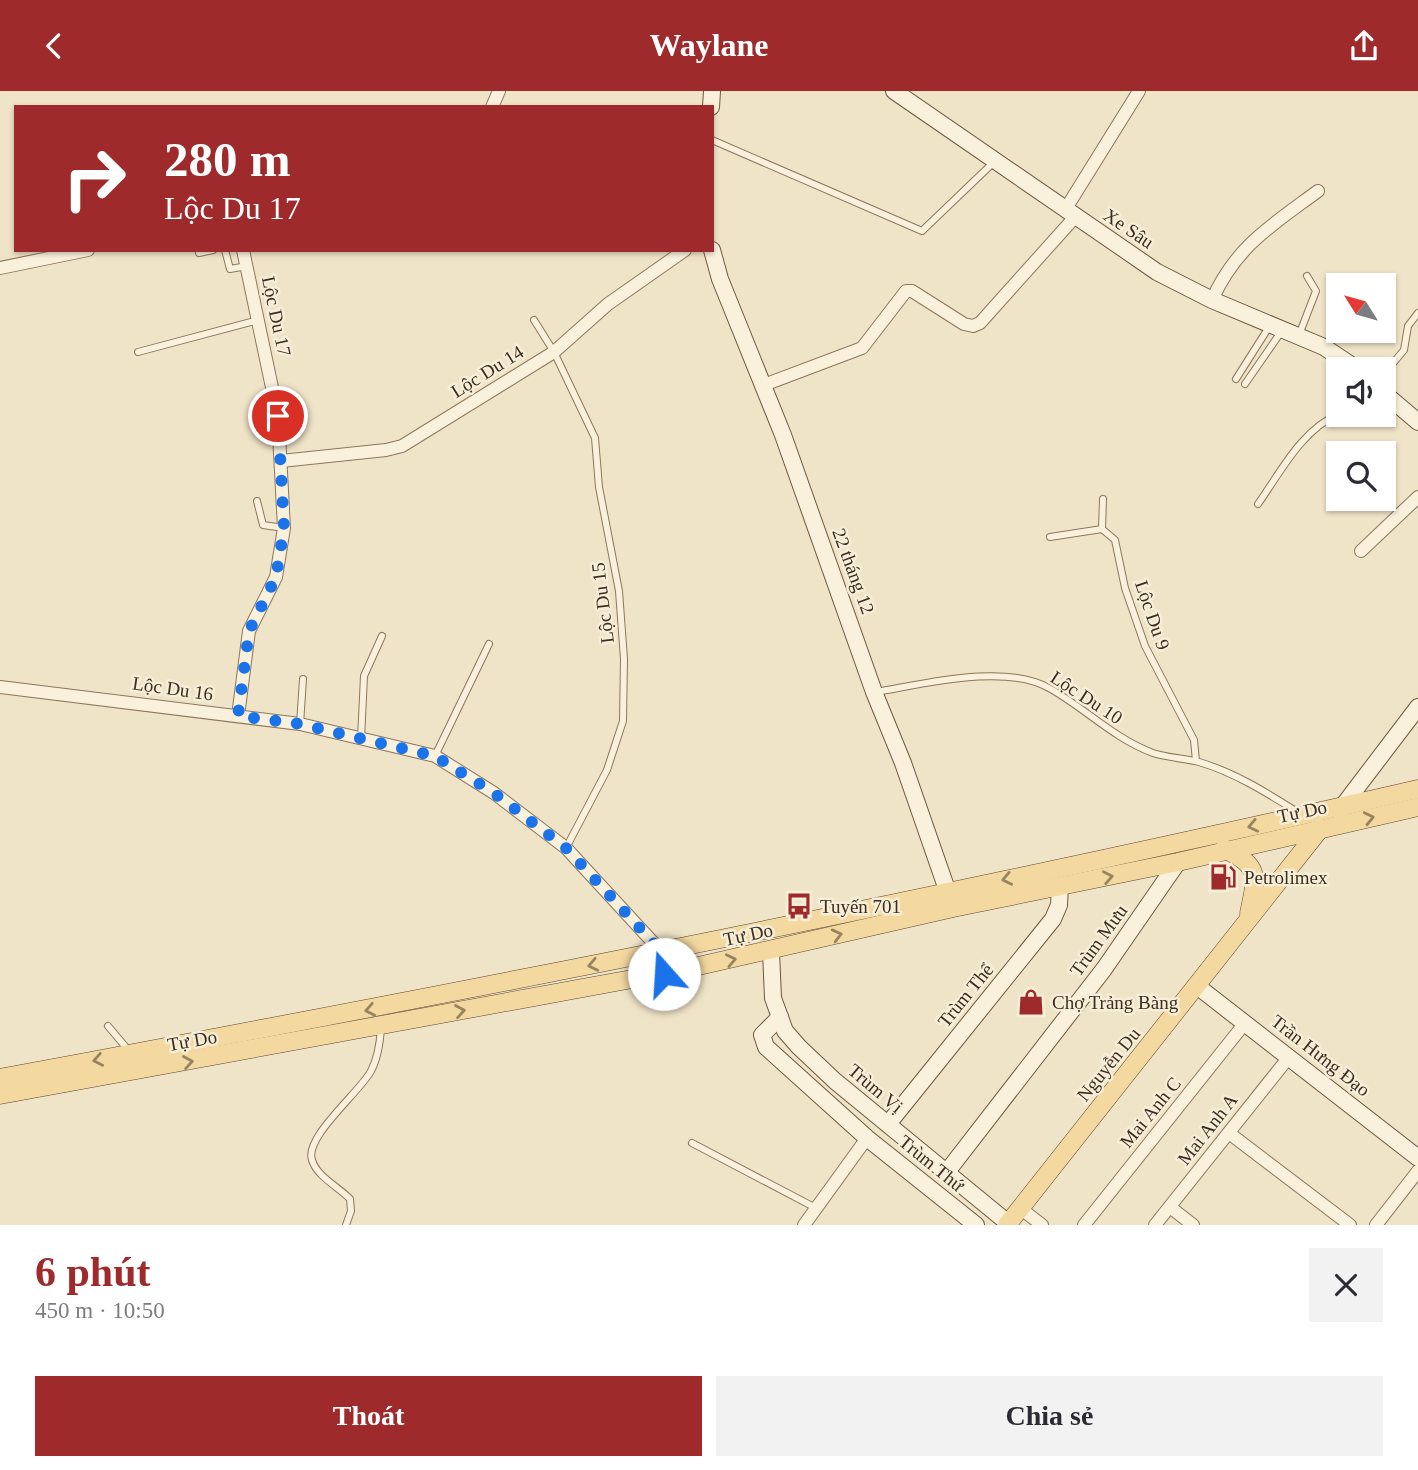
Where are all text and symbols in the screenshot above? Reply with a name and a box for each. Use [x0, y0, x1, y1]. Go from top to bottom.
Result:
icon: back [35, 27, 73, 65]
text: Waylane [649, 27, 769, 63]
icon: share [1345, 27, 1383, 65]
text: 280 m [164, 132, 291, 187]
icon: right [49, 133, 140, 224]
text: Lộc Du 17 [164, 190, 301, 226]
street label: Xe Sâu [1100, 204, 1158, 253]
north arrow [1326, 273, 1396, 343]
map controls [1326, 273, 1396, 511]
street label: Lộc Du 17 [258, 274, 295, 358]
street label: Lộc Du 14 [447, 341, 528, 402]
button: sound [1326, 357, 1396, 427]
pin [248, 386, 308, 446]
icon: arrive [259, 397, 297, 435]
button: search [1326, 441, 1396, 511]
street label: 22 tháng 12 [828, 525, 879, 617]
street label: Lộc Du 15 [587, 561, 618, 645]
street label: Lộc Du 9 [1131, 578, 1174, 653]
street label: Lộc Du 10 [1047, 666, 1127, 728]
street label: Lộc Du 16 [131, 672, 215, 705]
street label: Tự Do [1276, 796, 1329, 827]
one-way arrow [1363, 812, 1375, 826]
one-way arrow [1247, 817, 1259, 832]
fuel station icon: Petrolimex [1208, 862, 1238, 892]
place label: Petrolimex [1244, 867, 1328, 888]
one-way arrow [1001, 871, 1013, 886]
one-way arrow [1102, 871, 1114, 886]
bus stop icon: Tuyến 701 [784, 891, 814, 921]
place label: Tuyến 701 [820, 896, 901, 917]
street label: Trùm Mưu [1066, 900, 1132, 980]
street label: Tự Do [722, 919, 775, 950]
one-way arrow [831, 929, 843, 943]
position arrow [627, 937, 701, 1011]
one-way arrow [725, 953, 737, 968]
one-way arrow [587, 956, 599, 971]
street label: Trùm Thể [933, 959, 998, 1031]
shop icon: Chợ Trảng Bàng [1016, 987, 1046, 1017]
place label: Chợ Trảng Bàng [1052, 992, 1179, 1013]
one-way arrow [364, 1001, 376, 1016]
one-way arrow [454, 1004, 466, 1019]
street label: Trần Hưng Đạo [1267, 1010, 1374, 1100]
street label: Nguyễn Du [1072, 1023, 1145, 1105]
street label: Tự Do [166, 1026, 218, 1055]
one-way arrow [92, 1052, 104, 1067]
one-way arrow [182, 1056, 194, 1071]
street label: Trùm Vị [844, 1059, 907, 1117]
street label: Mai Anh C [1116, 1073, 1185, 1152]
street label: Mai Anh A [1173, 1089, 1242, 1169]
street label: Trùm Thứ [895, 1131, 969, 1196]
button: close [1309, 1248, 1383, 1322]
text: 6 phút [35, 1249, 151, 1295]
text: 450 m · 10:50 [35, 1298, 165, 1323]
button: Thoát [35, 1376, 702, 1456]
button: Chia sẻ [716, 1376, 1383, 1456]

